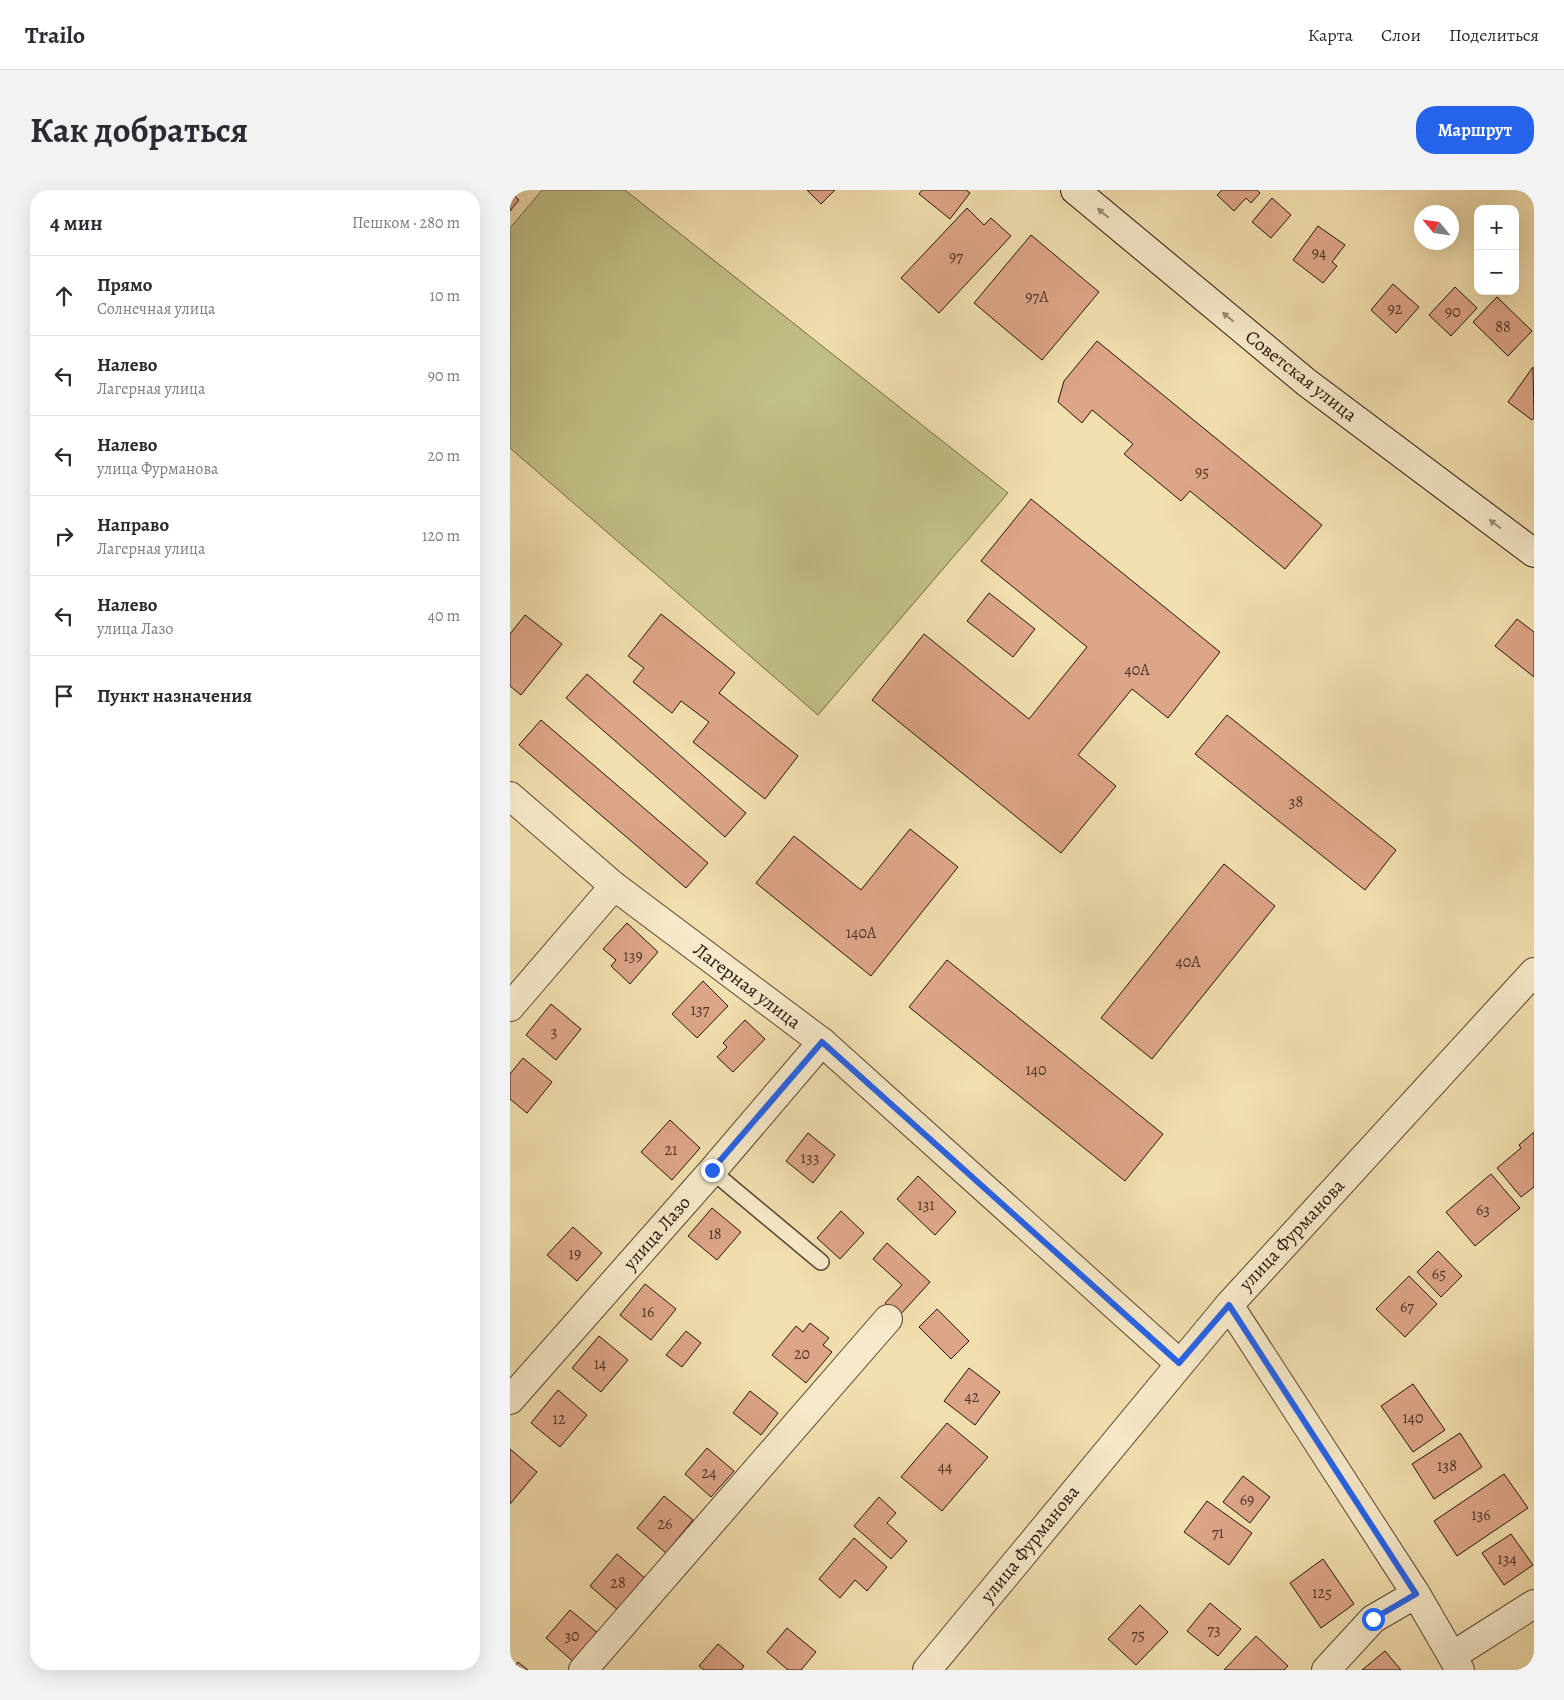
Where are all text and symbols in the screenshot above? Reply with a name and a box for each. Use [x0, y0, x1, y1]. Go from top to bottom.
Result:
text: Trailo [25, 19, 85, 51]
text: Карта [1308, 23, 1353, 47]
text: Слои [1381, 23, 1421, 47]
text: Поделиться [1449, 23, 1539, 47]
text: Как добраться [30, 106, 248, 154]
button: Маршрут [1416, 106, 1534, 154]
north arrow [1414, 205, 1459, 250]
map controls [1474, 205, 1519, 295]
button: + [1474, 205, 1519, 250]
one-way arrow [1097, 208, 1110, 219]
text: 4 мин [50, 209, 103, 237]
text: Пешком · 280 m [352, 212, 460, 234]
house number: 94 [1312, 242, 1326, 264]
house number: 97 [949, 246, 963, 268]
button: − [1474, 250, 1519, 295]
text: Прямо [97, 272, 152, 298]
icon: ahead [50, 282, 78, 310]
text: 10 m [430, 285, 460, 307]
house number: 97А [1025, 286, 1049, 308]
text: Солнечная улица [97, 298, 215, 320]
house number: 92 [1388, 298, 1403, 320]
house number: 90 [1445, 301, 1461, 323]
one-way arrow [1222, 312, 1235, 323]
house number: 88 [1495, 316, 1511, 338]
street label: Советская улица [1240, 324, 1362, 428]
text: Налево [97, 352, 157, 378]
icon: left [50, 362, 78, 390]
text: 90 m [428, 365, 460, 387]
text: Лагерная улица [97, 378, 205, 400]
text: Налево [97, 432, 157, 458]
icon: left [50, 442, 78, 470]
text: 20 m [427, 445, 460, 467]
text: улица Фурманова [97, 458, 218, 480]
house number: 95 [1195, 461, 1209, 483]
text: Направо [97, 512, 169, 538]
one-way arrow [1489, 518, 1502, 529]
icon: right [50, 522, 78, 550]
text: 120 m [422, 525, 460, 547]
text: Лагерная улица [97, 538, 205, 560]
text: Налево [97, 592, 157, 618]
icon: left [50, 602, 78, 630]
text: 40 m [428, 605, 460, 627]
text: улица Лазо [97, 618, 173, 640]
house number: 40А [1124, 659, 1150, 681]
icon: arrive [50, 682, 78, 710]
text: Пункт назначения [97, 683, 252, 709]
house number: 38 [1289, 791, 1303, 813]
house number: 140А [846, 922, 877, 944]
street label: Лагерная улица [688, 937, 806, 1035]
house number: 139 [623, 945, 643, 967]
house number: 40А [1175, 951, 1201, 973]
house number: 137 [691, 999, 710, 1021]
house number: 3 [551, 1021, 557, 1043]
house number: 140 [1025, 1059, 1047, 1081]
house number: 21 [664, 1139, 678, 1161]
house number: 133 [801, 1147, 819, 1169]
route end [701, 1159, 724, 1182]
street label: улица Фурманова [1233, 1173, 1351, 1297]
street label: улица Лазо [617, 1190, 697, 1277]
house number: 131 [917, 1194, 935, 1216]
house number: 63 [1476, 1199, 1490, 1221]
house number: 18 [708, 1223, 722, 1245]
house number: 19 [569, 1243, 581, 1265]
house number: 65 [1432, 1263, 1446, 1285]
house number: 67 [1400, 1296, 1414, 1318]
house number: 16 [642, 1301, 654, 1323]
house number: 20 [794, 1343, 810, 1365]
house number: 14 [594, 1353, 606, 1375]
house number: 42 [965, 1386, 980, 1408]
house number: 140 [1402, 1407, 1424, 1429]
house number: 12 [552, 1408, 566, 1430]
house number: 138 [1437, 1455, 1457, 1477]
house number: 44 [938, 1456, 952, 1478]
house number: 24 [702, 1462, 716, 1484]
street label: улица Фурманова [974, 1480, 1086, 1609]
house number: 69 [1240, 1489, 1254, 1511]
house number: 136 [1471, 1504, 1491, 1526]
house number: 26 [658, 1513, 673, 1535]
house number: 71 [1212, 1522, 1225, 1544]
house number: 134 [1497, 1548, 1517, 1570]
house number: 28 [610, 1572, 626, 1594]
house number: 125 [1312, 1582, 1332, 1604]
route start [1362, 1608, 1385, 1631]
house number: 73 [1207, 1619, 1221, 1641]
house number: 75 [1131, 1624, 1145, 1646]
house number: 30 [564, 1625, 580, 1647]

